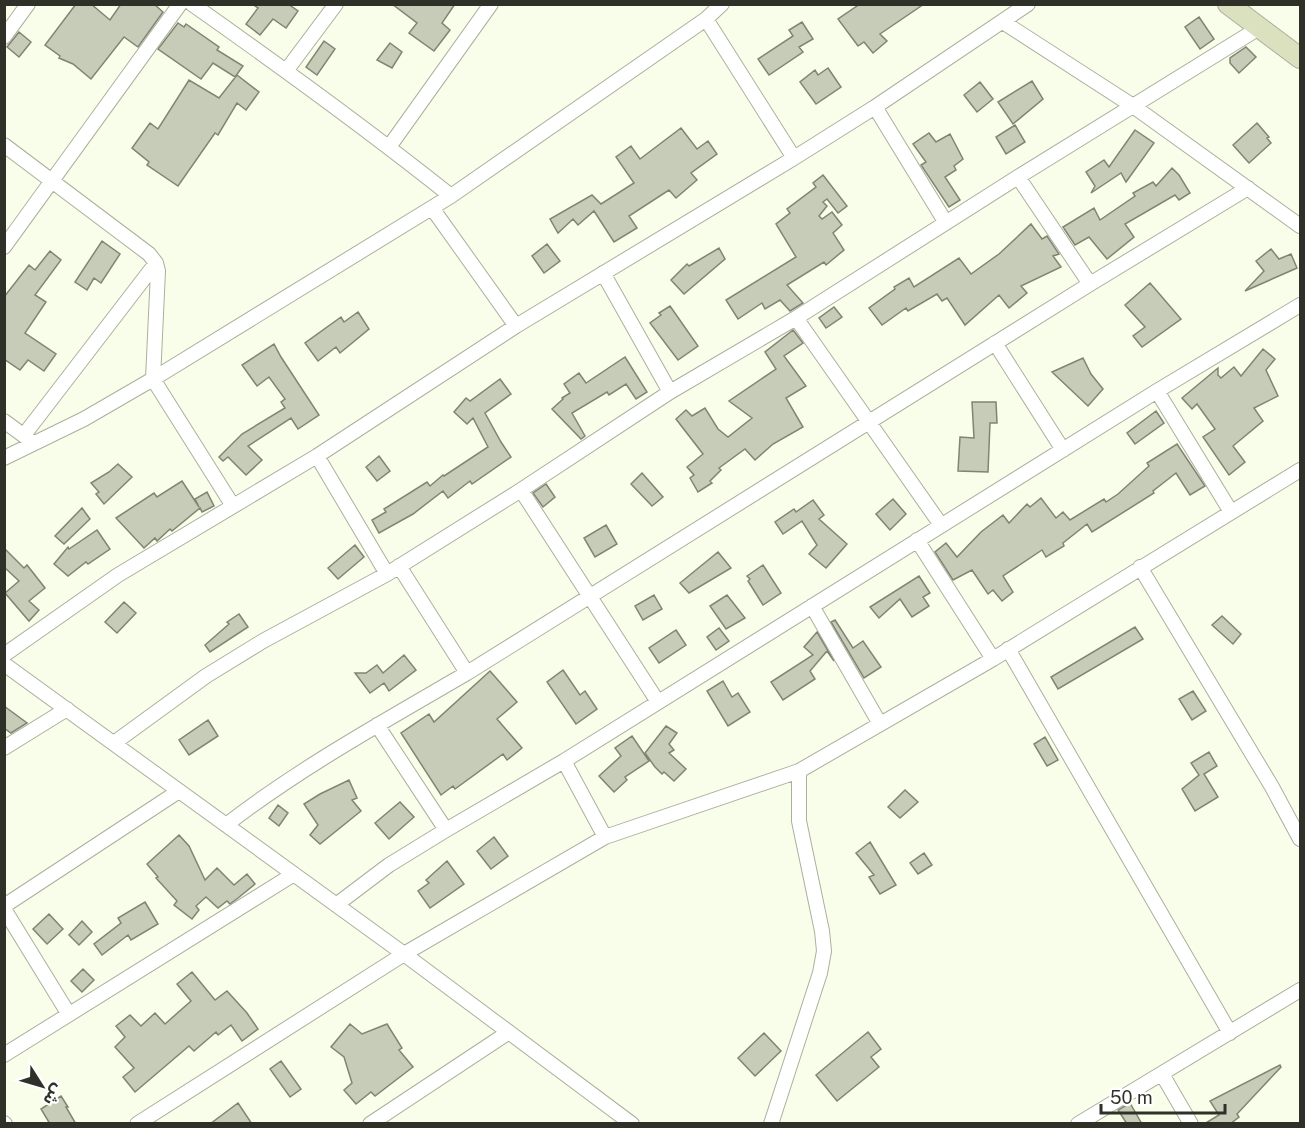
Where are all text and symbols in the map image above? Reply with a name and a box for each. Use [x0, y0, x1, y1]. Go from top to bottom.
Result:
north arrow [12, 1056, 72, 1116]
scale bar [1101, 1077, 1226, 1115]
text: ش [39, 1080, 68, 1109]
text: 50 m [1110, 1087, 1153, 1108]

